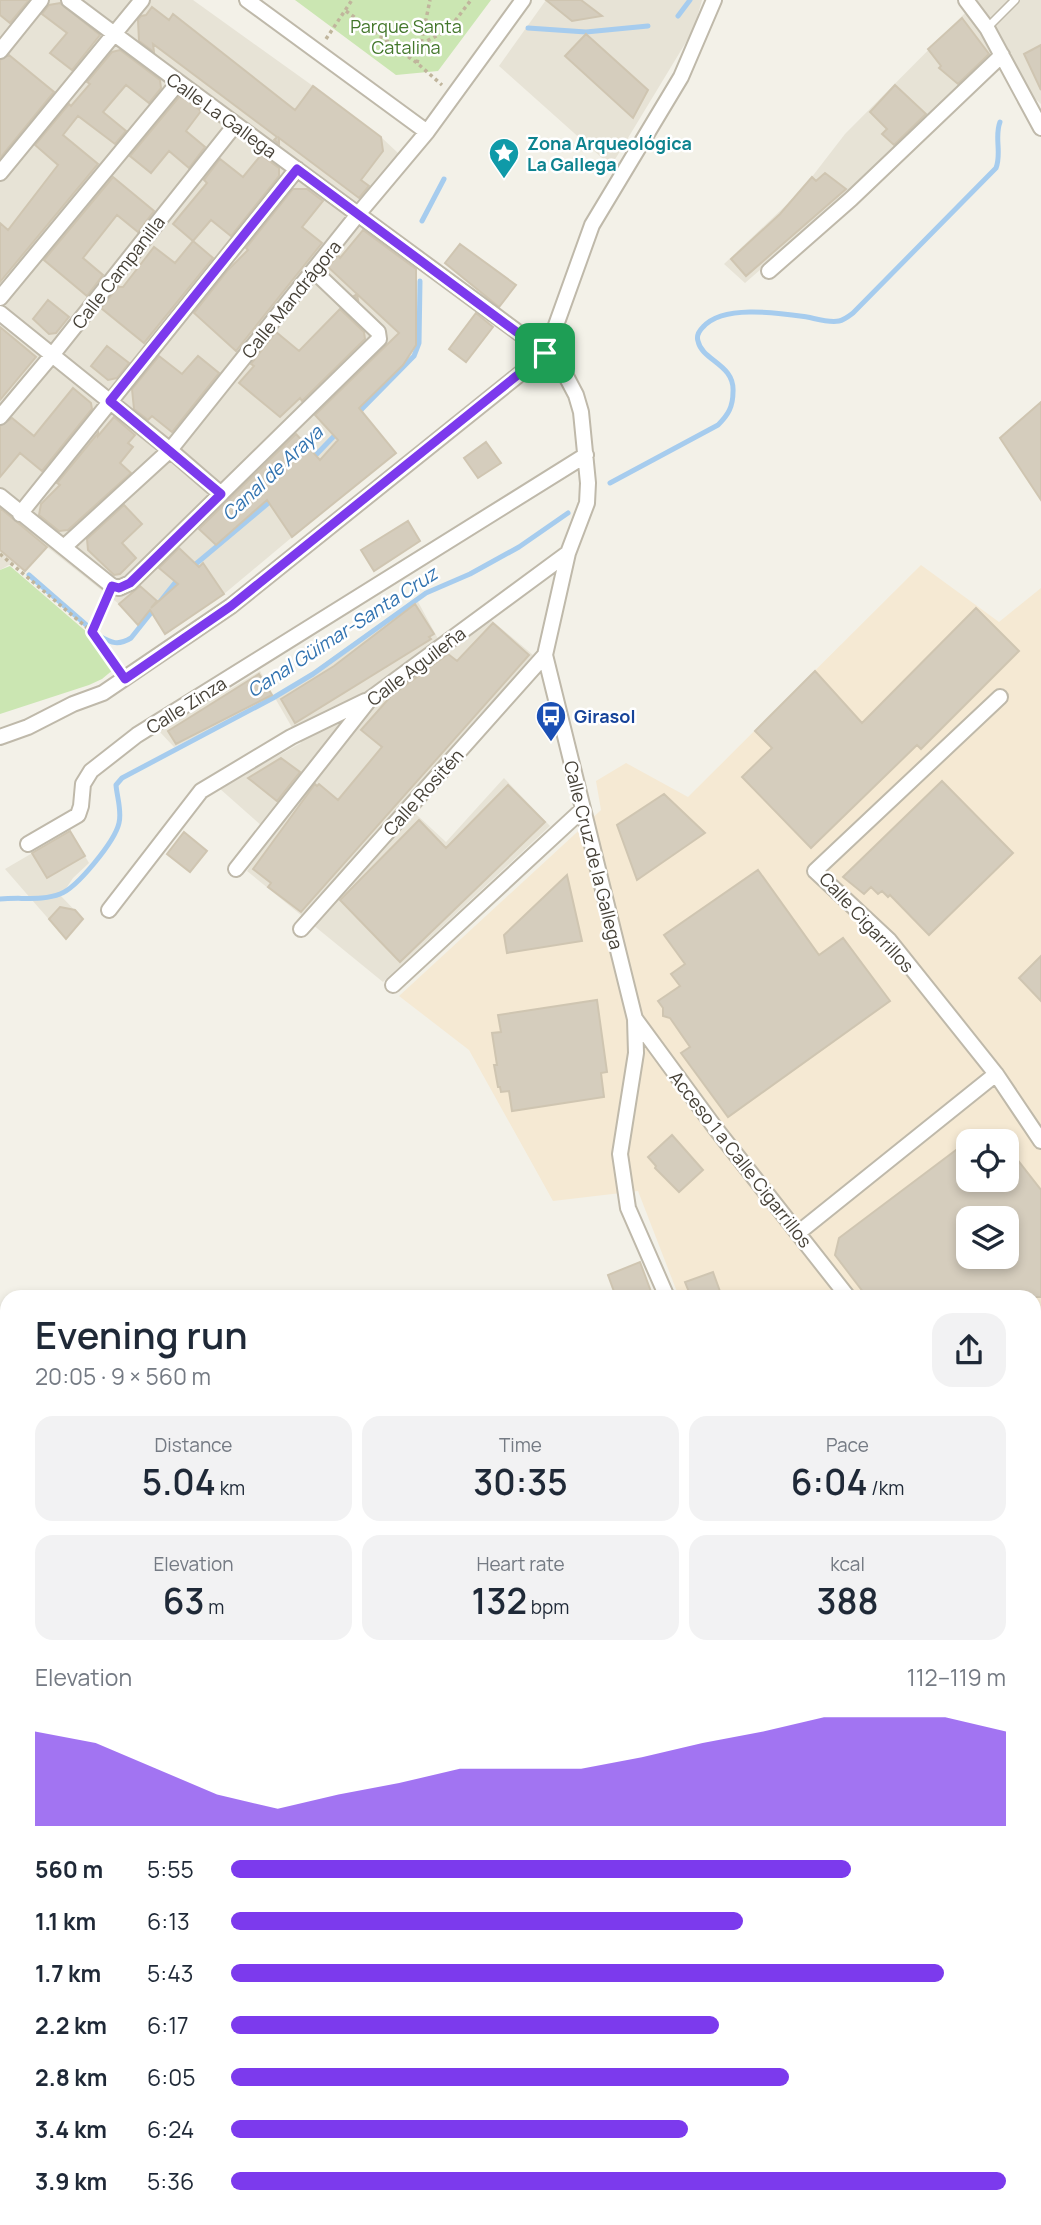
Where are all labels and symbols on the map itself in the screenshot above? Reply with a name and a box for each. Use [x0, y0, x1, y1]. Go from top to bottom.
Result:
park label: Parque Santa Catalina [350, 14, 462, 59]
street label: Calle La Gallega [162, 67, 282, 163]
place label: Zona Arqueológica La Gallega [527, 131, 692, 176]
place icon: Zona Arqueológica La Gallega [487, 136, 521, 180]
street label: Calle Campanilla [66, 210, 170, 334]
street label: Calle Mandrágora [236, 235, 346, 363]
pin [515, 323, 575, 383]
water label: Canal de Araya [216, 418, 329, 527]
water label: Canal Güímar-Santa Cruz [242, 560, 444, 703]
street label: Calle Aguileña [362, 621, 470, 711]
street label: Calle Zinza [141, 671, 231, 739]
bus stop icon: Girasol [534, 699, 568, 743]
place label: Girasol [574, 704, 635, 728]
street label: Calle Rositén [378, 743, 468, 841]
street label: Calle Cruz de la Gallega [559, 758, 629, 952]
street label: Calle Cigarrillos [814, 867, 920, 977]
street label: Acceso 1 a Calle Cigarrillos [664, 1066, 818, 1252]

